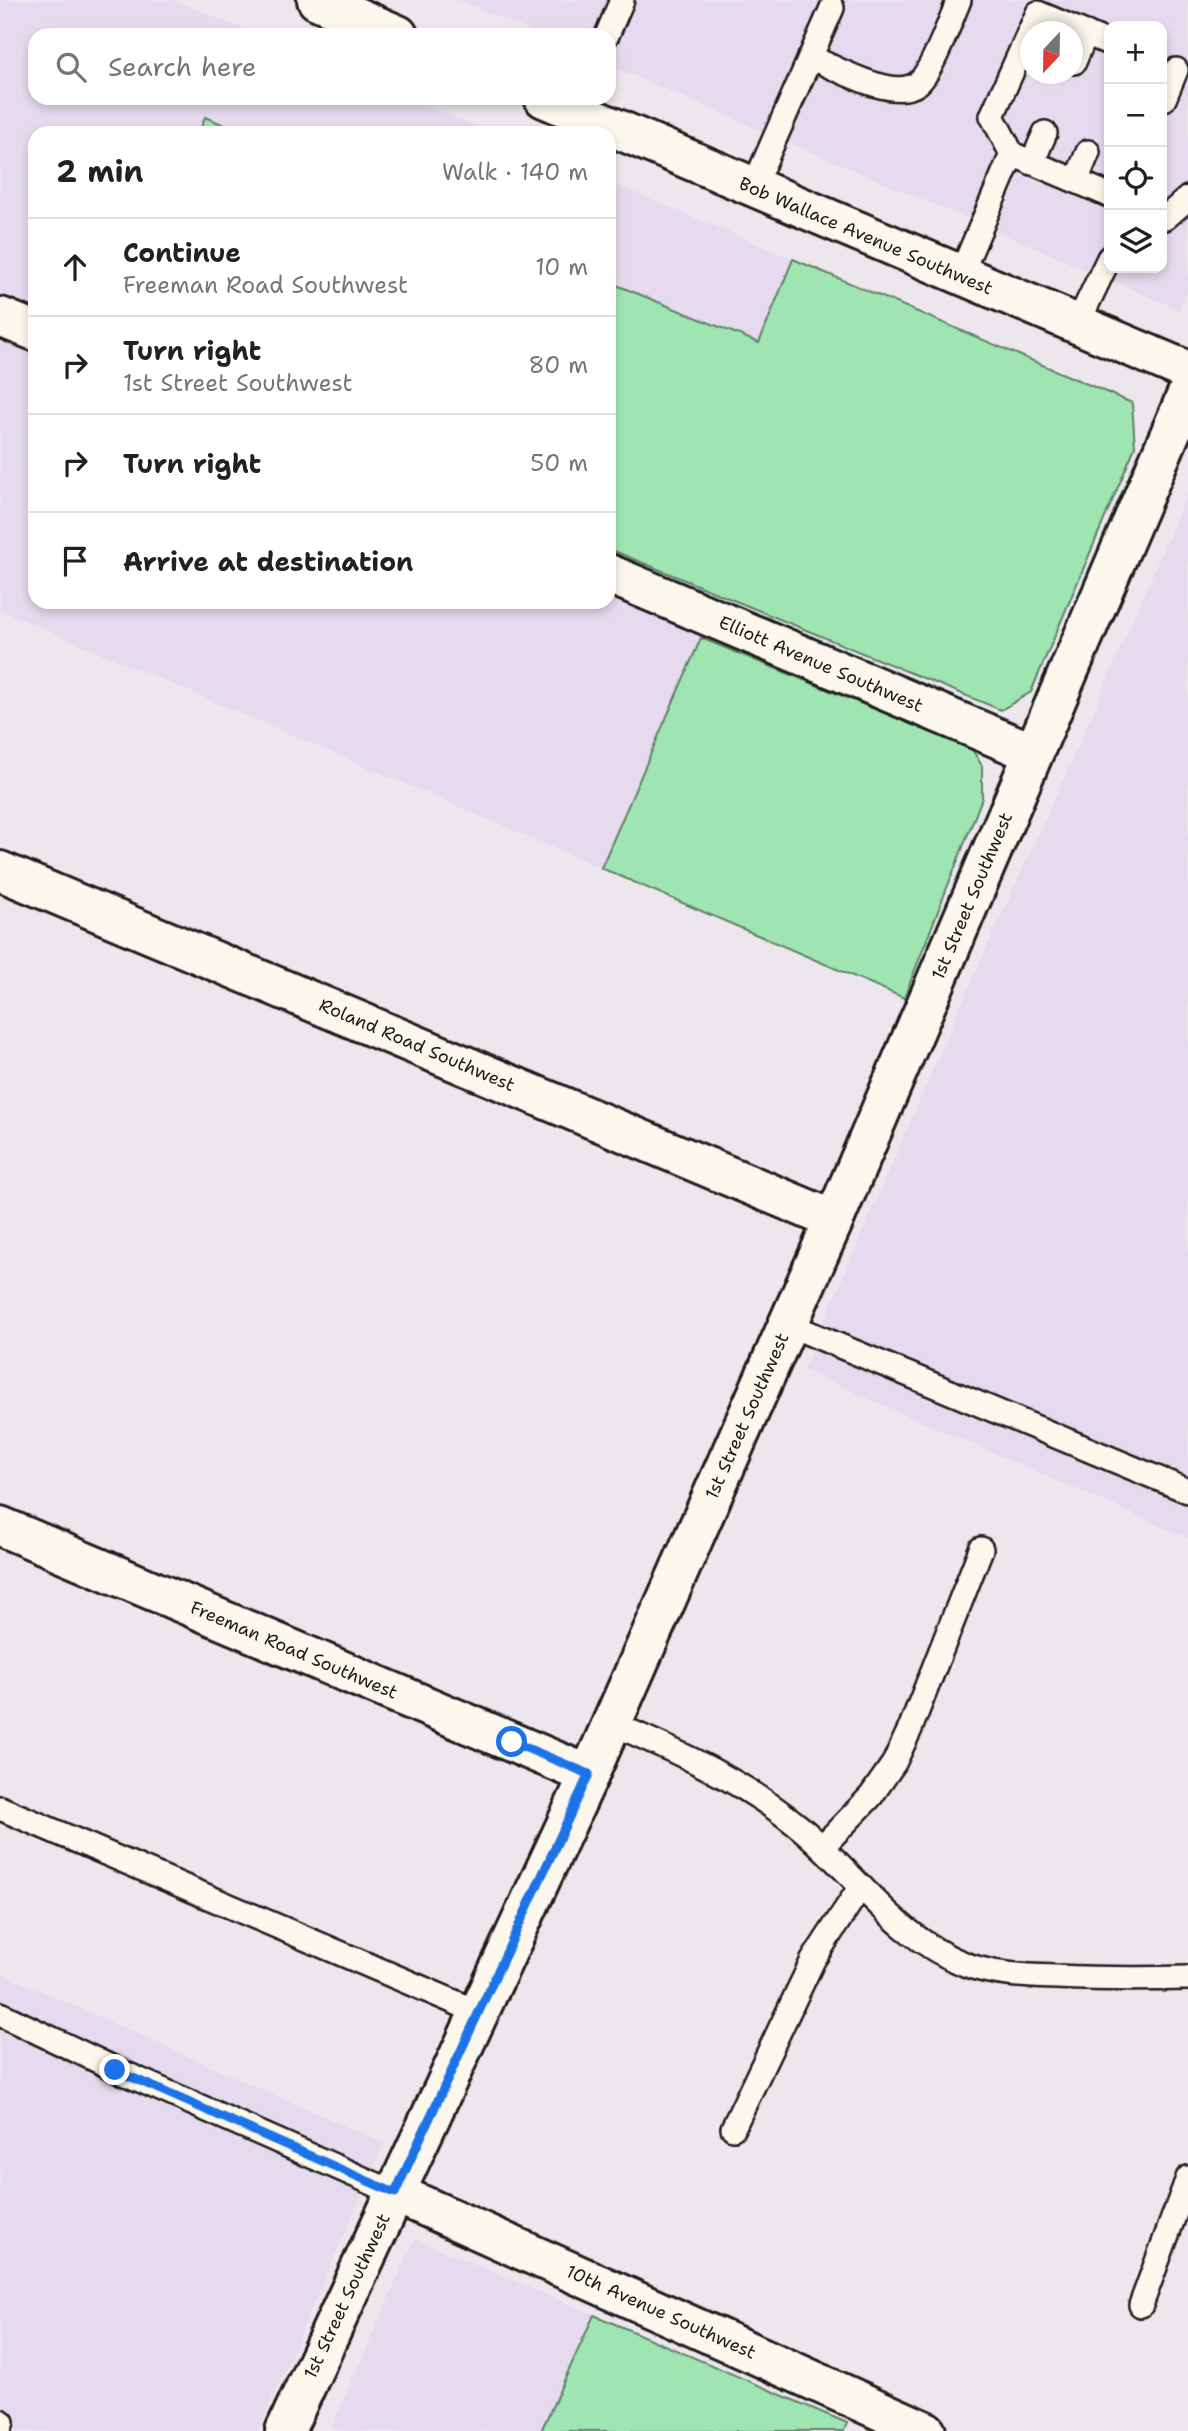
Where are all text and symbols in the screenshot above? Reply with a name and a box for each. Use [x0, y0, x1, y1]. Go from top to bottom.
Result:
north arrow [1020, 21, 1083, 84]
map controls [1104, 21, 1167, 273]
button: + [1104, 21, 1167, 84]
search box [28, 28, 616, 105]
icon: search [52, 48, 90, 86]
text: Search here [108, 49, 257, 84]
button: − [1104, 84, 1167, 147]
button: locate [1104, 147, 1167, 210]
text: 2 min [56, 151, 143, 192]
text: Walk · 140 m [442, 157, 588, 187]
street label: Bob Wallace Avenue Southwest [735, 172, 997, 301]
button: layers [1104, 210, 1167, 273]
text: Continue [123, 235, 241, 270]
icon: ahead [56, 248, 94, 286]
text: 10 m [535, 252, 588, 282]
text: Freeman Road Southwest [123, 270, 408, 300]
text: Turn right [123, 333, 261, 368]
icon: right [56, 346, 94, 384]
text: 80 m [529, 350, 588, 380]
text: 1st Street Southwest [123, 368, 353, 398]
icon: right [56, 444, 94, 482]
text: Turn right [123, 446, 261, 481]
text: 50 m [530, 448, 588, 478]
icon: arrive [56, 542, 94, 580]
text: Arrive at destination [123, 544, 413, 579]
street label: Elliott Avenue Southwest [715, 610, 927, 718]
street label: 1st Street Southwest [926, 809, 1018, 983]
street label: Roland Road Southwest [315, 993, 519, 1097]
street label: 1st Street Southwest [700, 1329, 795, 1503]
street label: Freeman Road Southwest [187, 1595, 401, 1705]
route start [496, 1726, 527, 1757]
route end [99, 2054, 130, 2085]
street label: 1st Street Southwest [298, 2209, 396, 2382]
street label: 10th Avenue Southwest [562, 2259, 760, 2365]

